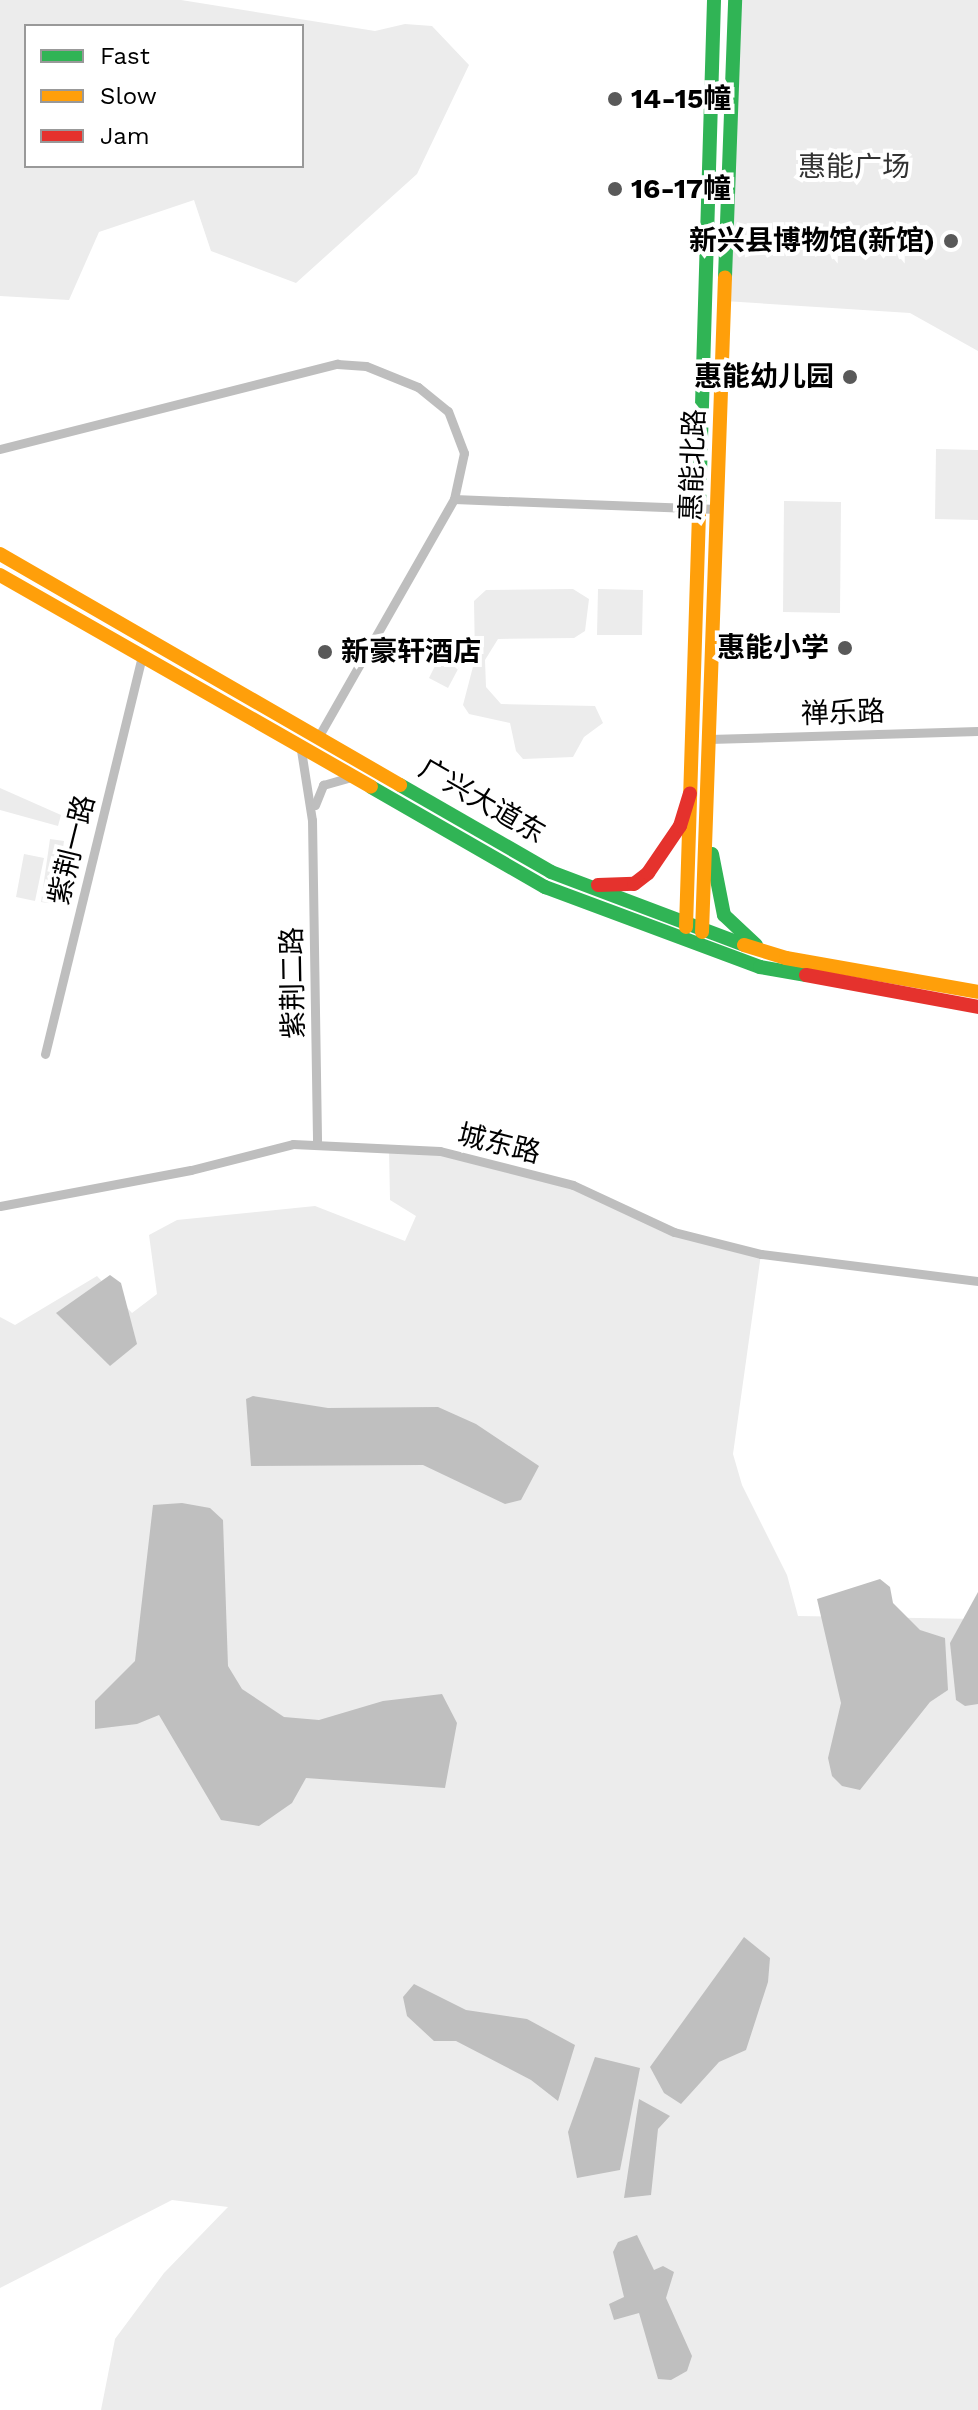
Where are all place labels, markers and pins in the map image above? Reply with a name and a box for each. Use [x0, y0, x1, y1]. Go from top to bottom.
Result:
place label: 14-15幢 [631, 82, 731, 116]
marker: 14-15幢 [606, 90, 624, 108]
place label: 16-17幢 [631, 172, 731, 206]
marker: 16-17幢 [606, 180, 624, 198]
place label: 新兴县博物馆(新馆) [689, 224, 935, 258]
marker: 新兴县博物馆(新馆) [942, 232, 960, 250]
place label: 惠能幼儿园 [694, 360, 834, 394]
marker: 惠能幼儿园 [841, 368, 859, 386]
place label: 惠能小学 [717, 631, 829, 665]
place label: 新豪轩酒店 [341, 635, 481, 669]
marker: 惠能小学 [836, 639, 854, 657]
marker: 新豪轩酒店 [316, 643, 334, 661]

